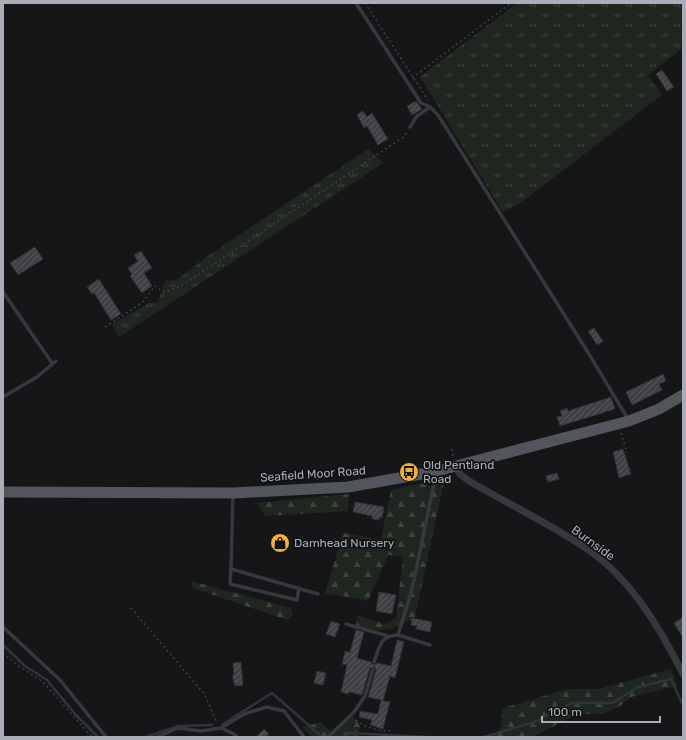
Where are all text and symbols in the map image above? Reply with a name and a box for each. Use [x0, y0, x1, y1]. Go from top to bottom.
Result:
place label: Old Pentland Road [423, 458, 494, 486]
bus stop icon: Old Pentland Road [398, 461, 420, 483]
street label: Seafield Moor Road [260, 463, 366, 485]
street label: Burnside [569, 523, 618, 564]
shop icon: Damhead Nursery [269, 532, 291, 554]
place label: Damhead Nursery [294, 536, 395, 550]
scale bar [542, 698, 660, 724]
text: 100 m [548, 705, 582, 719]

